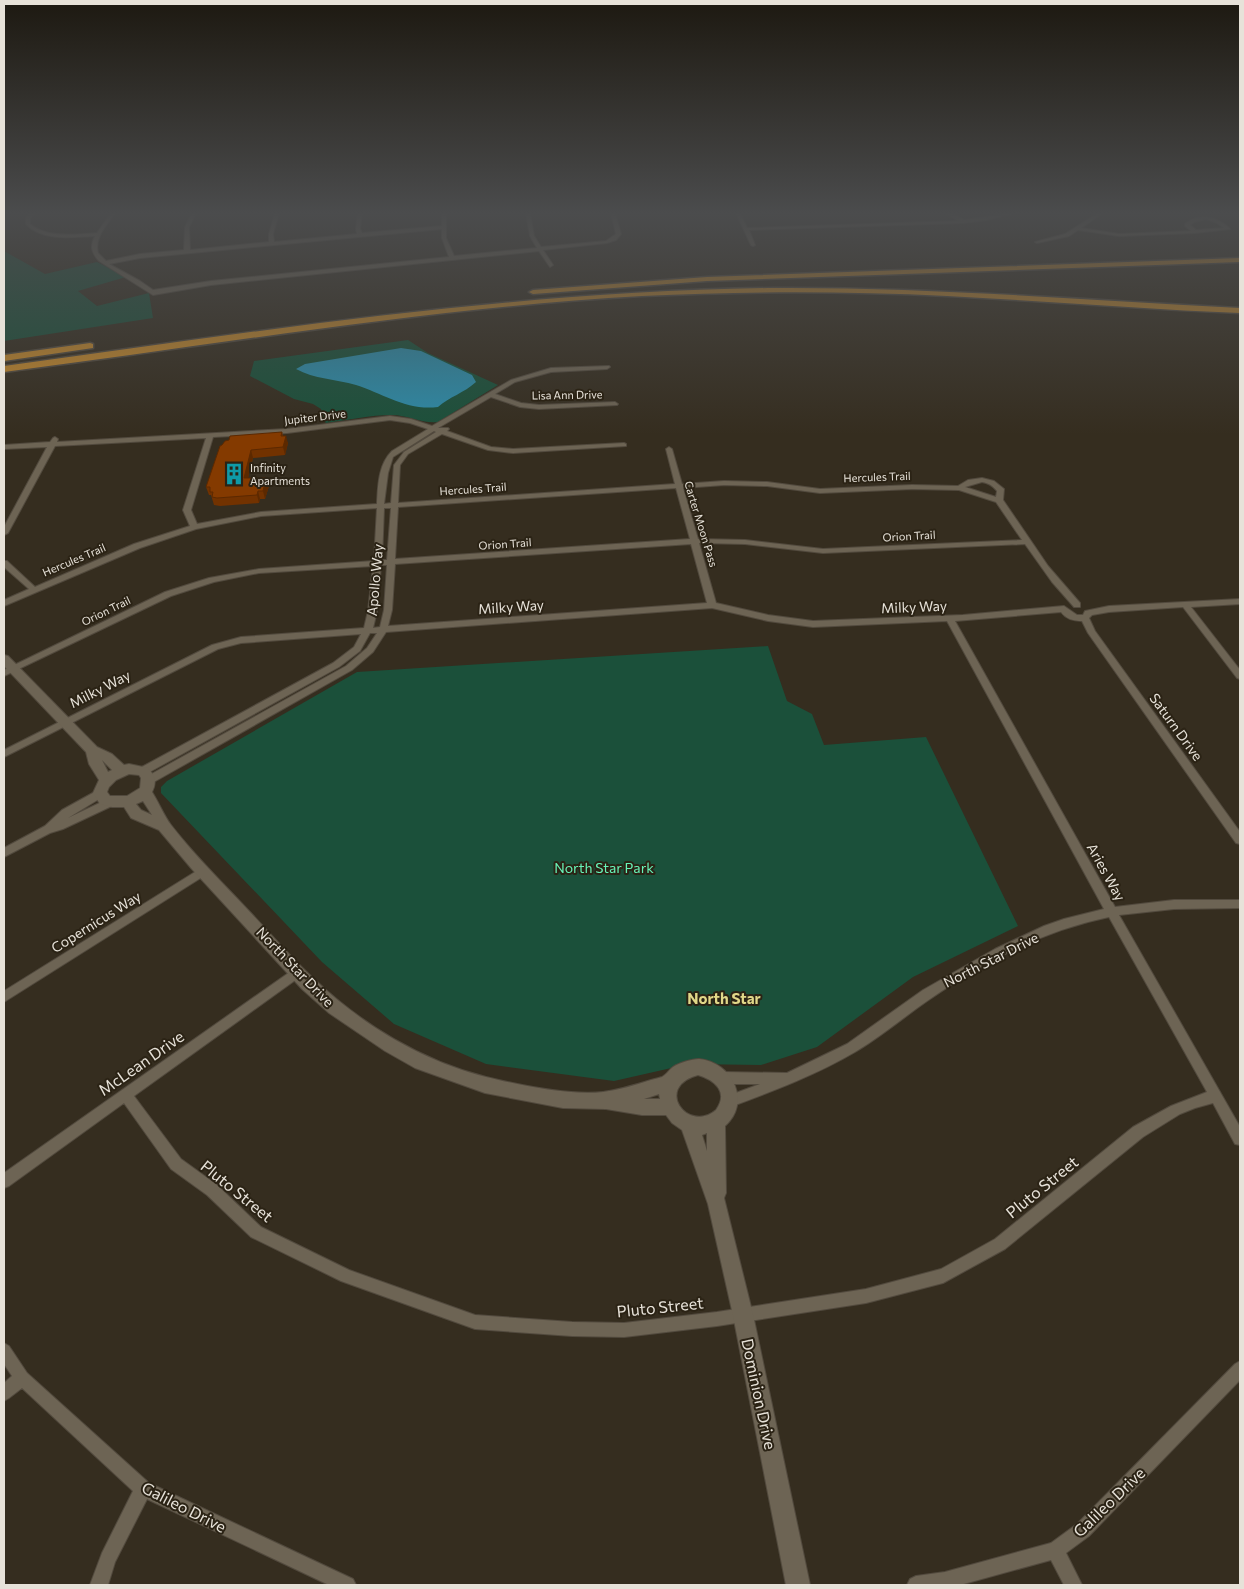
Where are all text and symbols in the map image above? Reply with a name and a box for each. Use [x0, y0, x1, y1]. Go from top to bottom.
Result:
street label: Lisa Ann Drive [531, 387, 603, 402]
street label: Jupiter Drive [283, 406, 347, 428]
building icon: Infinity Apartments [221, 461, 247, 487]
place label: Infinity Apartments [250, 461, 310, 487]
street label: Hercules Trail [843, 469, 911, 484]
street label: Carter Moon Pass [682, 479, 721, 568]
street label: Hercules Trail [439, 480, 507, 497]
street label: Orion Trail [882, 528, 936, 543]
street label: Orion Trail [478, 535, 532, 552]
street label: Hercules Trail [40, 540, 107, 579]
street label: Apollo Way [363, 543, 386, 617]
street label: Orion Trail [79, 593, 132, 628]
street label: Milky Way [477, 596, 544, 617]
street label: Milky Way [881, 597, 947, 616]
street label: Milky Way [66, 666, 133, 711]
street label: Saturn Drive [1146, 690, 1207, 764]
street label: Aries Way [1084, 840, 1129, 904]
park label: North Star Park [554, 859, 654, 876]
street label: Copernicus Way [48, 887, 144, 956]
street label: North Star Drive [253, 923, 338, 1010]
street label: North Star Drive [940, 928, 1041, 991]
district label: North Star [687, 989, 761, 1007]
street label: McLean Drive [94, 1026, 187, 1099]
street label: Pluto Street [1002, 1151, 1082, 1221]
street label: Pluto Street [197, 1156, 278, 1226]
street label: Pluto Street [616, 1292, 705, 1321]
street label: Dominion Drive [738, 1337, 781, 1451]
street label: Galileo Drive [1069, 1463, 1148, 1540]
street label: Galileo Drive [139, 1477, 230, 1536]

